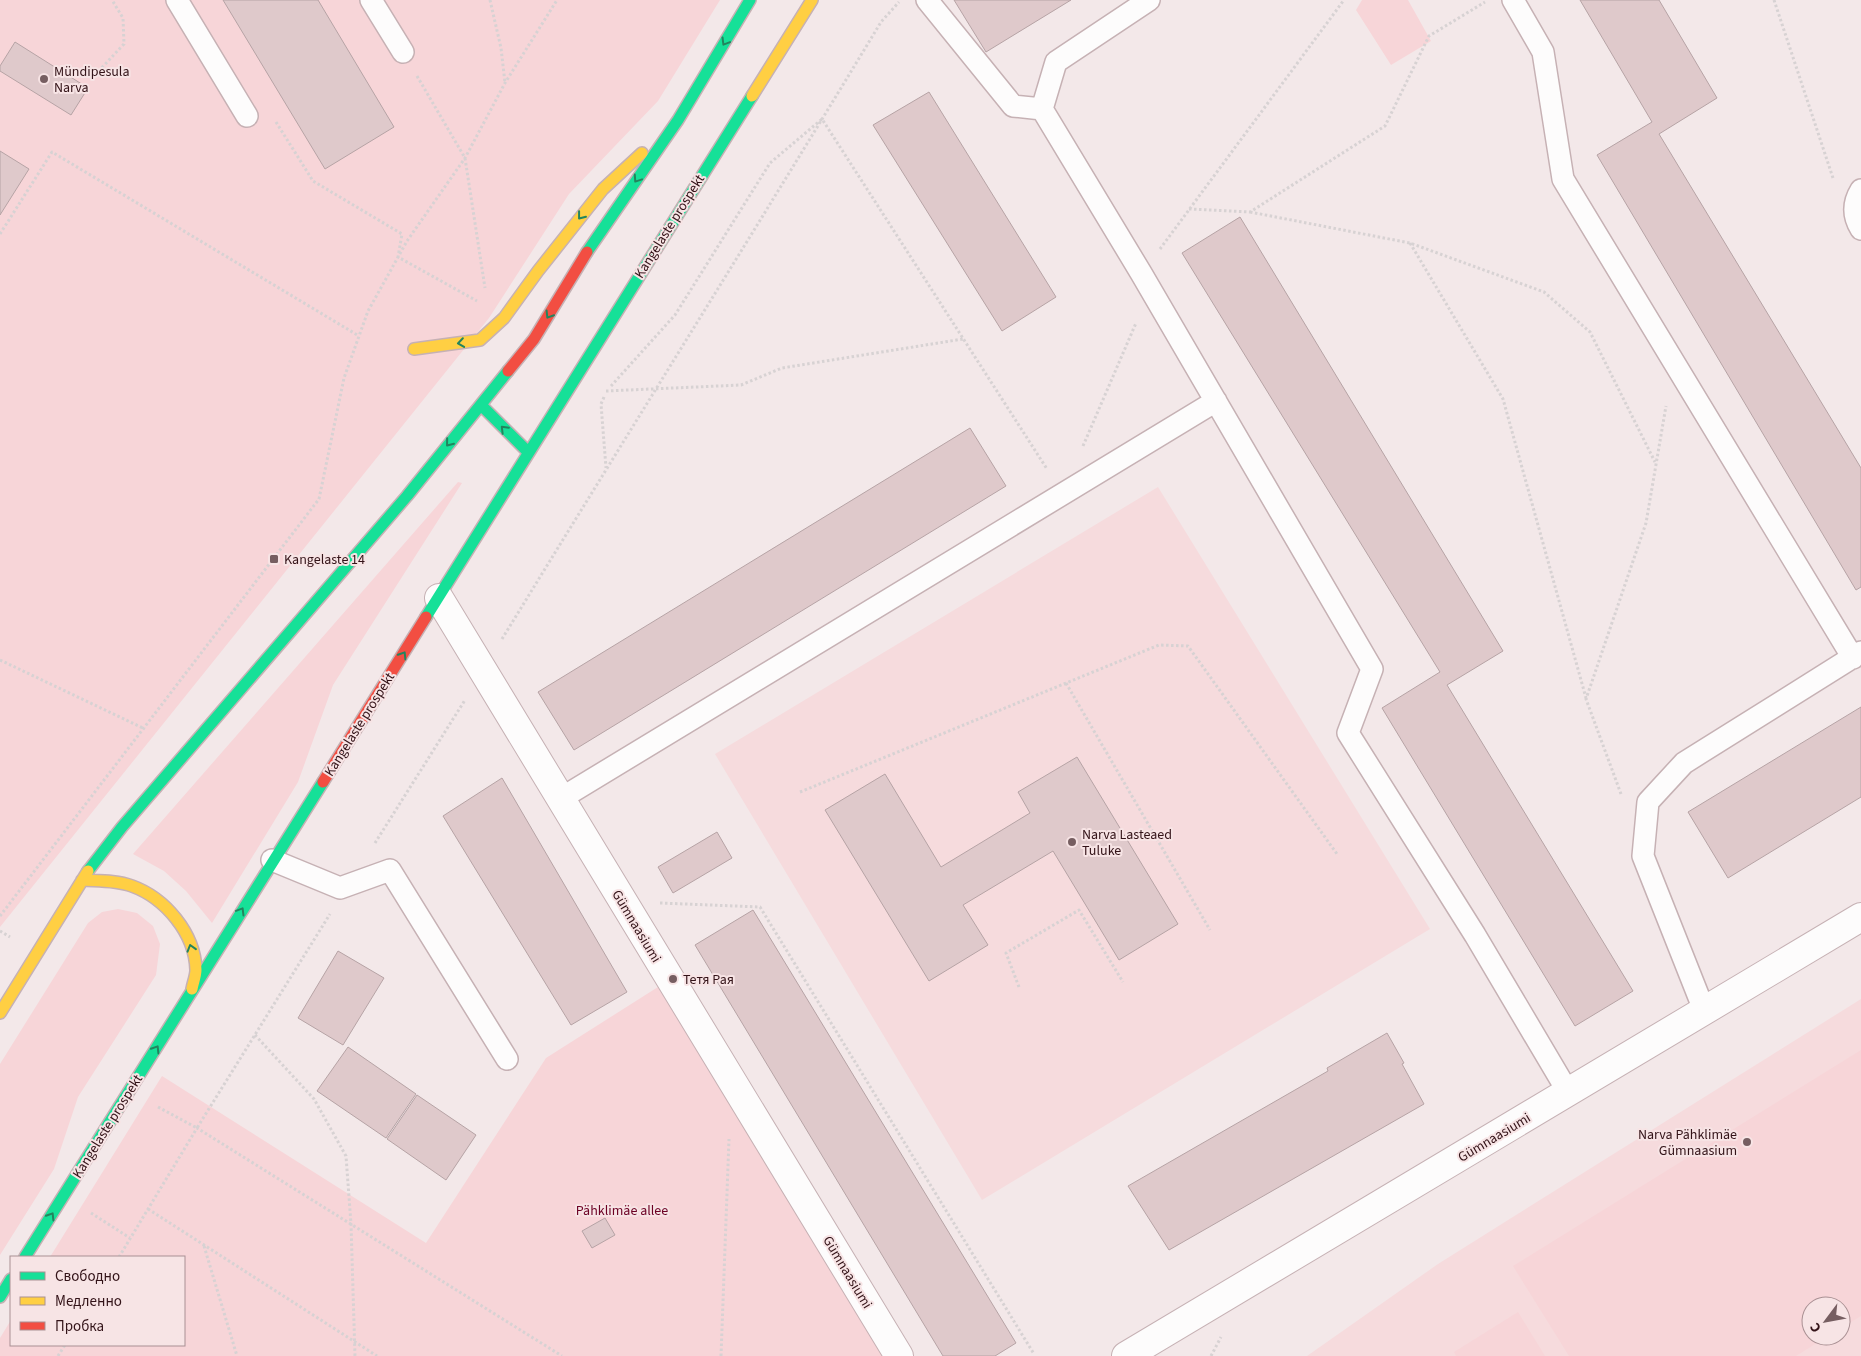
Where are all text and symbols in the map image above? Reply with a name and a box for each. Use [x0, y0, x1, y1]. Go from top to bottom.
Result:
one-way arrow [721, 36, 731, 45]
place label: Mündipesula Narva [54, 62, 130, 98]
marker: Mündipesula Narva [38, 73, 50, 85]
street label: Kangelaste prospekt [630, 170, 710, 282]
one-way arrow [634, 173, 643, 183]
one-way arrow [579, 210, 587, 219]
one-way arrow [545, 310, 555, 319]
one-way arrow [457, 337, 465, 348]
one-way arrow [501, 426, 510, 435]
one-way arrow [446, 438, 455, 447]
place label: Kangelaste 14 [284, 550, 365, 570]
marker: Kangelaste 14 [268, 553, 280, 565]
one-way arrow [396, 651, 406, 660]
street label: Kangelaste prospekt [320, 668, 400, 780]
place label: Narva Lasteaed Tuluke [1082, 825, 1172, 861]
marker: Narva Lasteaed Tuluke [1066, 836, 1078, 848]
street label: Gümnaasiumi [607, 886, 666, 967]
one-way arrow [235, 907, 245, 916]
one-way arrow [186, 944, 196, 953]
place label: Тетя Рая [683, 970, 734, 990]
marker: Тетя Рая [667, 973, 679, 985]
one-way arrow [150, 1045, 159, 1055]
street label: Kangelaste prospekt [68, 1070, 148, 1182]
street label: Gümnaasiumi [1454, 1108, 1535, 1167]
place label: Narva Pähklimäe Gümnaasium [1638, 1125, 1737, 1161]
marker: Narva Pähklimäe Gümnaasium [1741, 1136, 1753, 1148]
park label: Pähklimäe allee [576, 1201, 668, 1221]
one-way arrow [44, 1212, 54, 1221]
street label: Gümnaasiumi [818, 1232, 877, 1313]
legend [10, 1256, 185, 1346]
text: Свободно [55, 1266, 120, 1287]
text: Медленно [55, 1291, 122, 1312]
north arrow [1801, 1296, 1851, 1346]
text: Пробка [55, 1316, 104, 1337]
text: С [1805, 1319, 1826, 1336]

